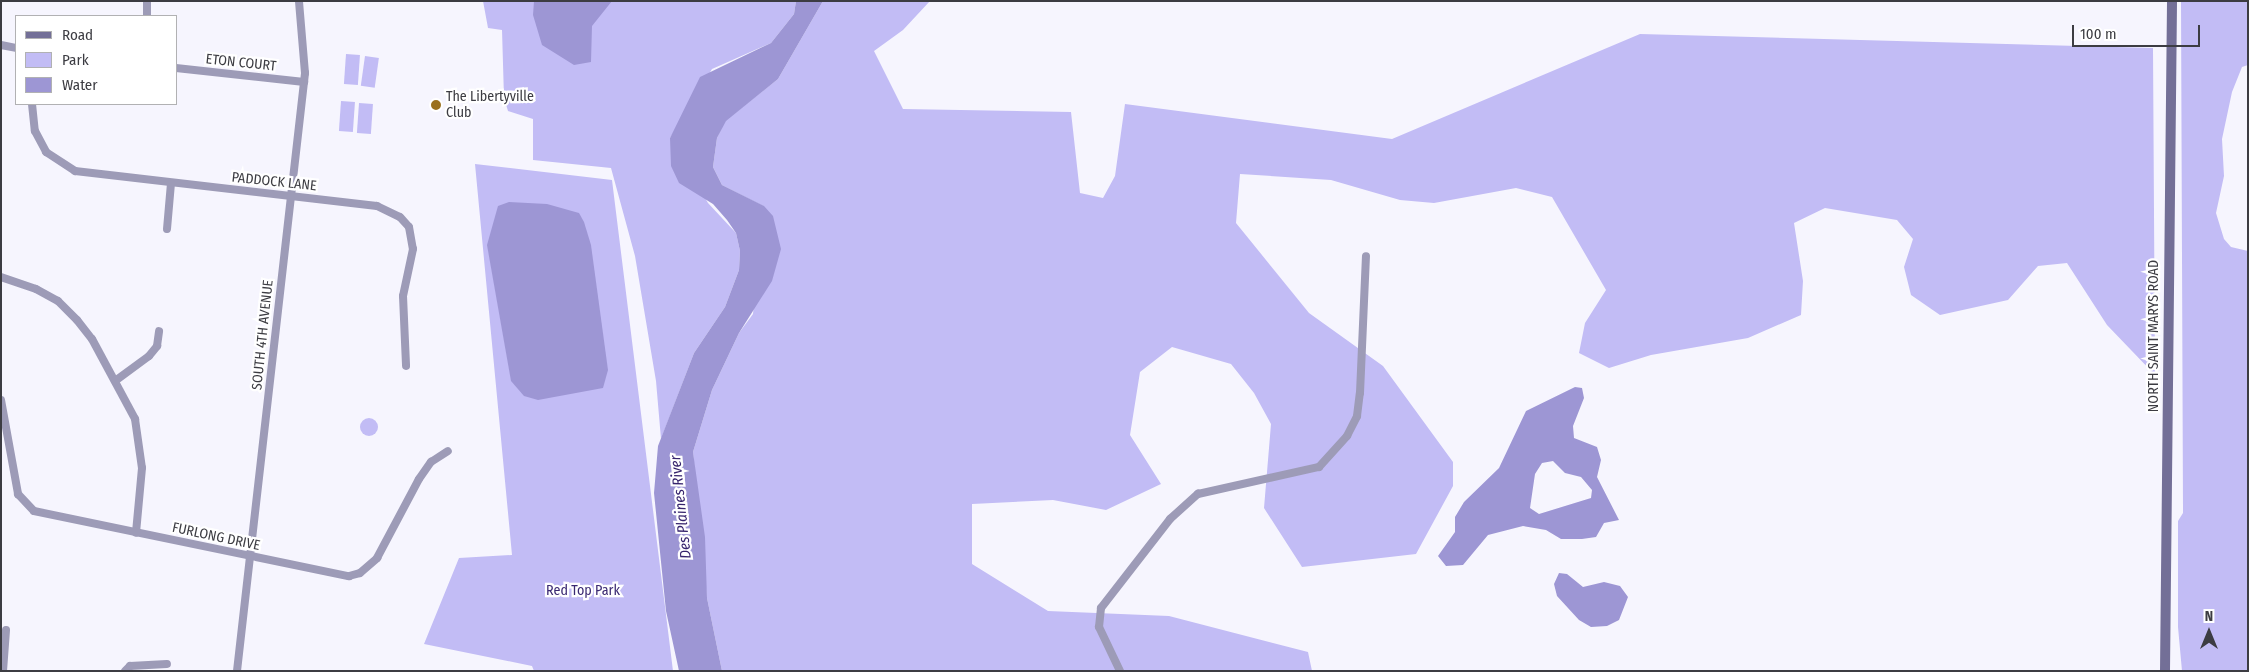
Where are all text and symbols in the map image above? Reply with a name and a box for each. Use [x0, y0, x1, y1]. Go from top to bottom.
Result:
legend [15, 15, 178, 105]
scale bar [2074, 15, 2202, 47]
text: 100 m [2080, 25, 2117, 43]
text: Road [62, 26, 93, 44]
text: Park [62, 51, 89, 69]
street label: ETON COURT [205, 51, 277, 75]
text: Water [62, 76, 97, 94]
place label: The Libertyville Club [446, 89, 534, 121]
marker: The Libertyville Club [430, 99, 442, 111]
street label: PADDOCK LANE [231, 169, 317, 195]
street label: NORTH SAINT MARYS ROAD [2146, 260, 2162, 412]
street label: SOUTH 4TH AVENUE [249, 279, 277, 391]
water label: Des Plaines River [667, 454, 695, 560]
street label: FURLONG DRIVE [171, 520, 261, 554]
park label: Red Top Park [546, 583, 620, 599]
north arrow [2184, 607, 2234, 657]
text: N [2205, 608, 2213, 625]

